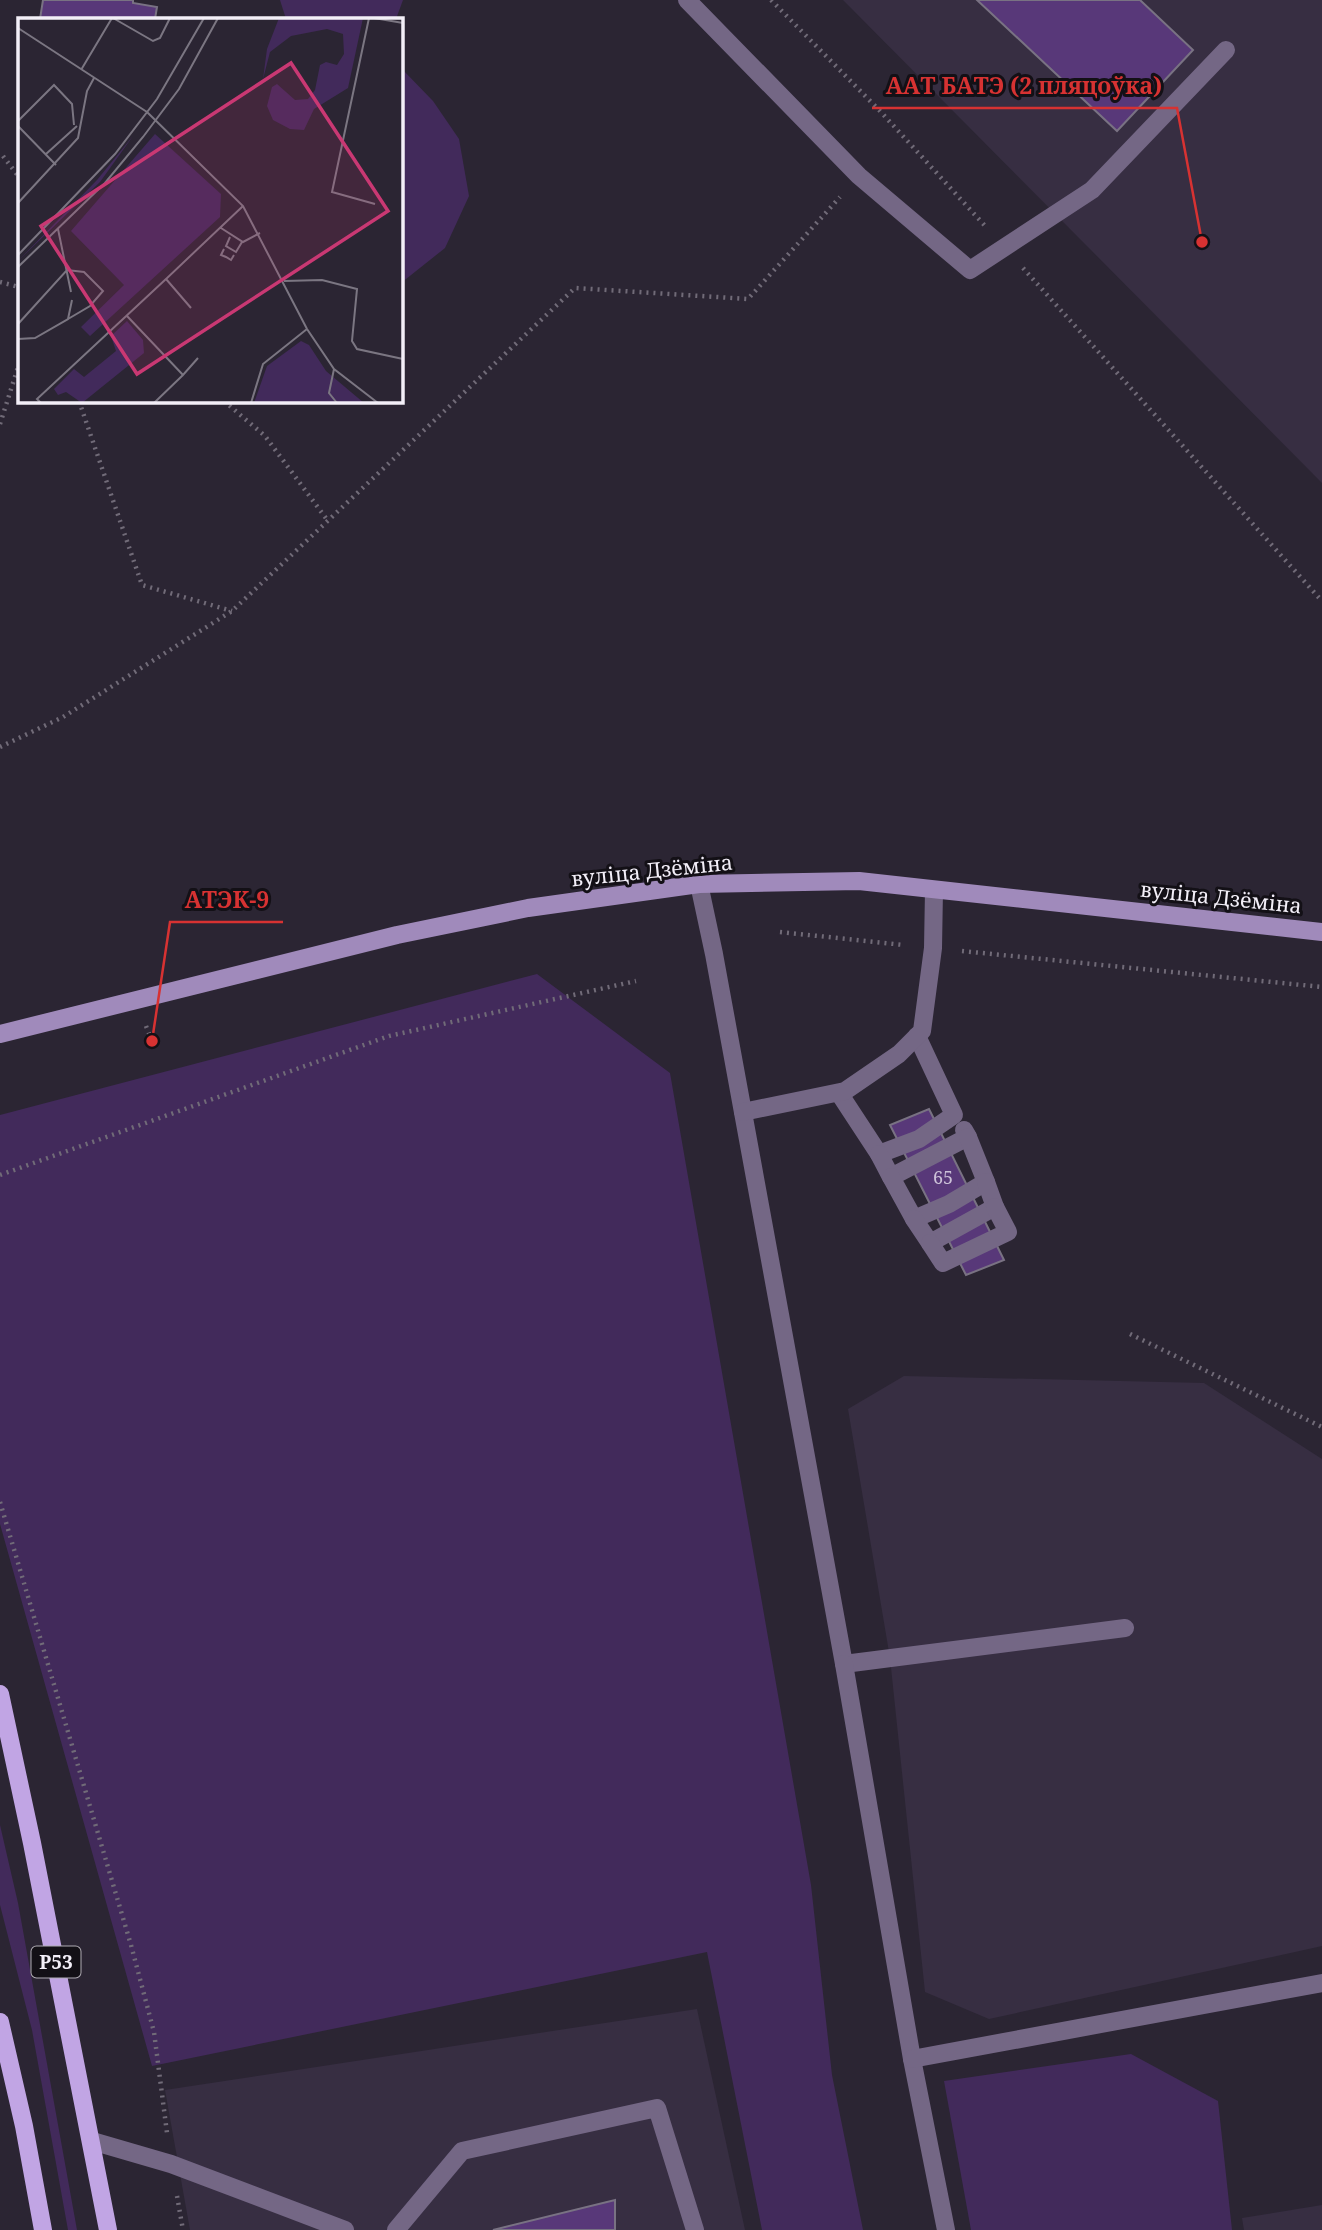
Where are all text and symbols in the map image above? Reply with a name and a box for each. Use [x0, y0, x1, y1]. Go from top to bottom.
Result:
inset map [18, 18, 402, 402]
callout: ААТ БАТЭ (2 пляцоўка) [872, 64, 1177, 108]
text: ААТ БАТЭ (2 пляцоўка) [886, 69, 1162, 101]
street label: вуліца Дзёміна [570, 848, 734, 892]
street label: вуліца Дзёміна [1139, 875, 1303, 919]
callout: АТЭК-9 [170, 878, 283, 922]
text: АТЭК-9 [185, 883, 269, 915]
house number: 65 [933, 1165, 953, 1189]
road number: Р53 [32, 1946, 80, 1978]

